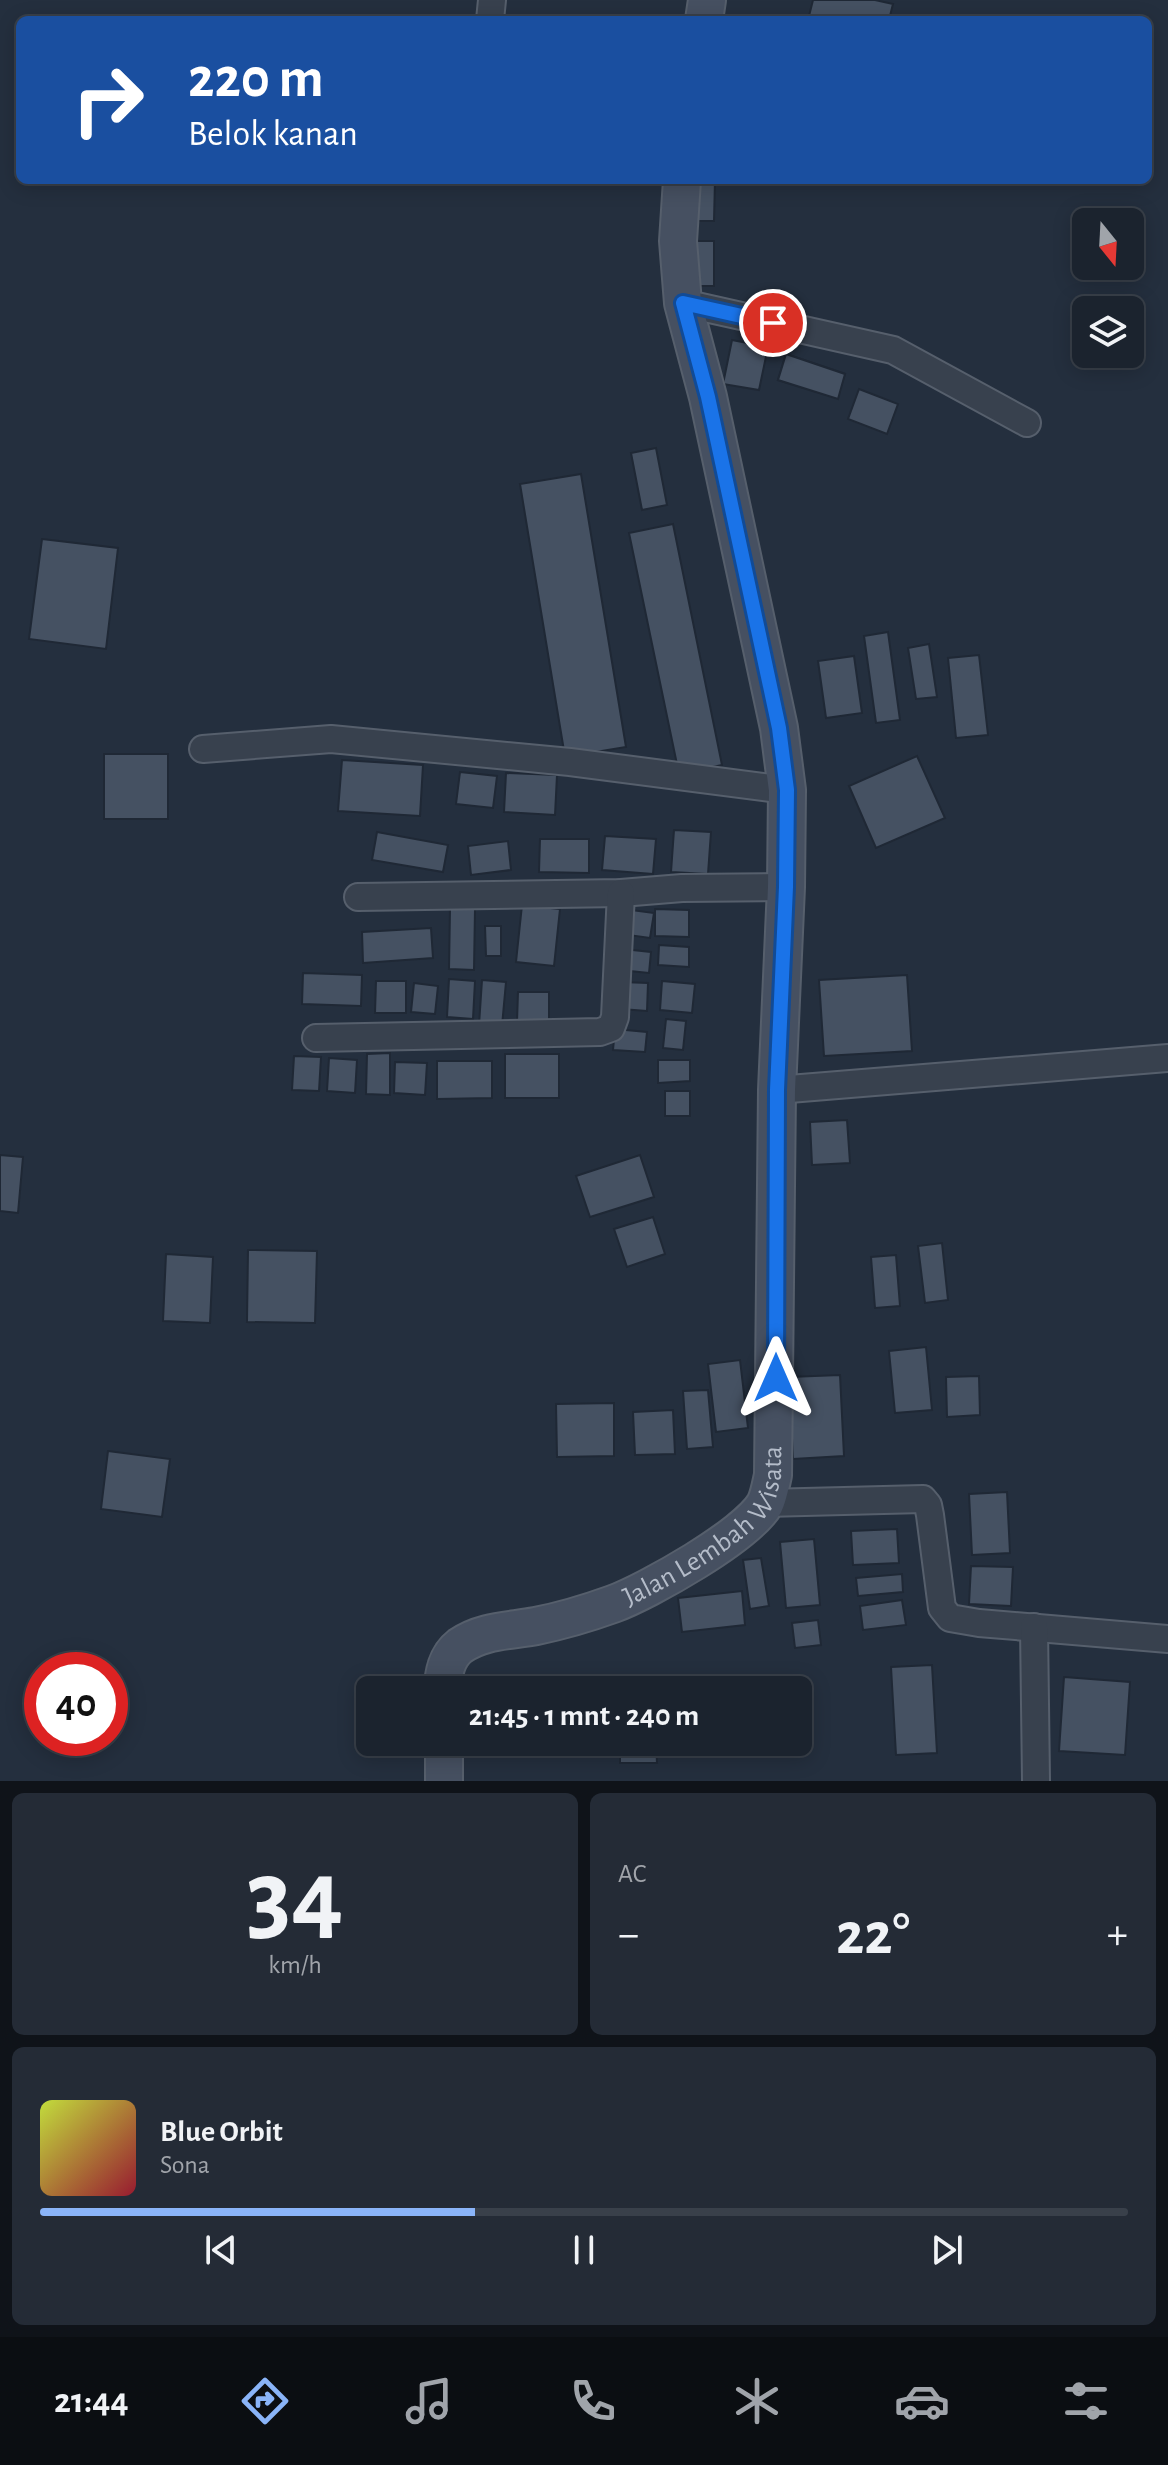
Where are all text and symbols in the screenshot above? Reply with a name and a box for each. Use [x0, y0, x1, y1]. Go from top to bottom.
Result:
icon: right [56, 48, 160, 152]
text: 220 m [188, 51, 324, 107]
text: Belok kanan [188, 116, 358, 152]
north arrow [1072, 208, 1144, 280]
map controls [1072, 208, 1144, 368]
pin [739, 289, 807, 357]
button: layers [1072, 296, 1144, 368]
icon: arrive [751, 301, 795, 345]
position arrow [734, 1336, 818, 1420]
street label: Jalan Lembah Wisata [619, 1446, 787, 1612]
speed limit sign: 40 [24, 1652, 128, 1756]
text: 21:45 · 1 mnt · 240 m [469, 1701, 699, 1731]
text: 34 [246, 1846, 344, 1950]
text: AC [618, 1861, 646, 1887]
text: 22° [836, 1905, 910, 1965]
text: − [618, 1913, 639, 1957]
text: + [1107, 1913, 1128, 1957]
text: km/h [268, 1952, 322, 1978]
text: Blue Orbit [160, 2117, 283, 2147]
text: Sona [160, 2152, 210, 2178]
icon: previous [199, 2228, 243, 2272]
icon: pause [562, 2228, 606, 2272]
icon: next [925, 2228, 969, 2272]
icon: directions [237, 2373, 293, 2429]
icon: music [401, 2373, 457, 2429]
icon: phone [565, 2373, 621, 2429]
icon: climate [729, 2373, 785, 2429]
icon: car [894, 2373, 950, 2429]
icon: filters [1058, 2373, 1114, 2429]
text: 21:44 [54, 2383, 129, 2419]

